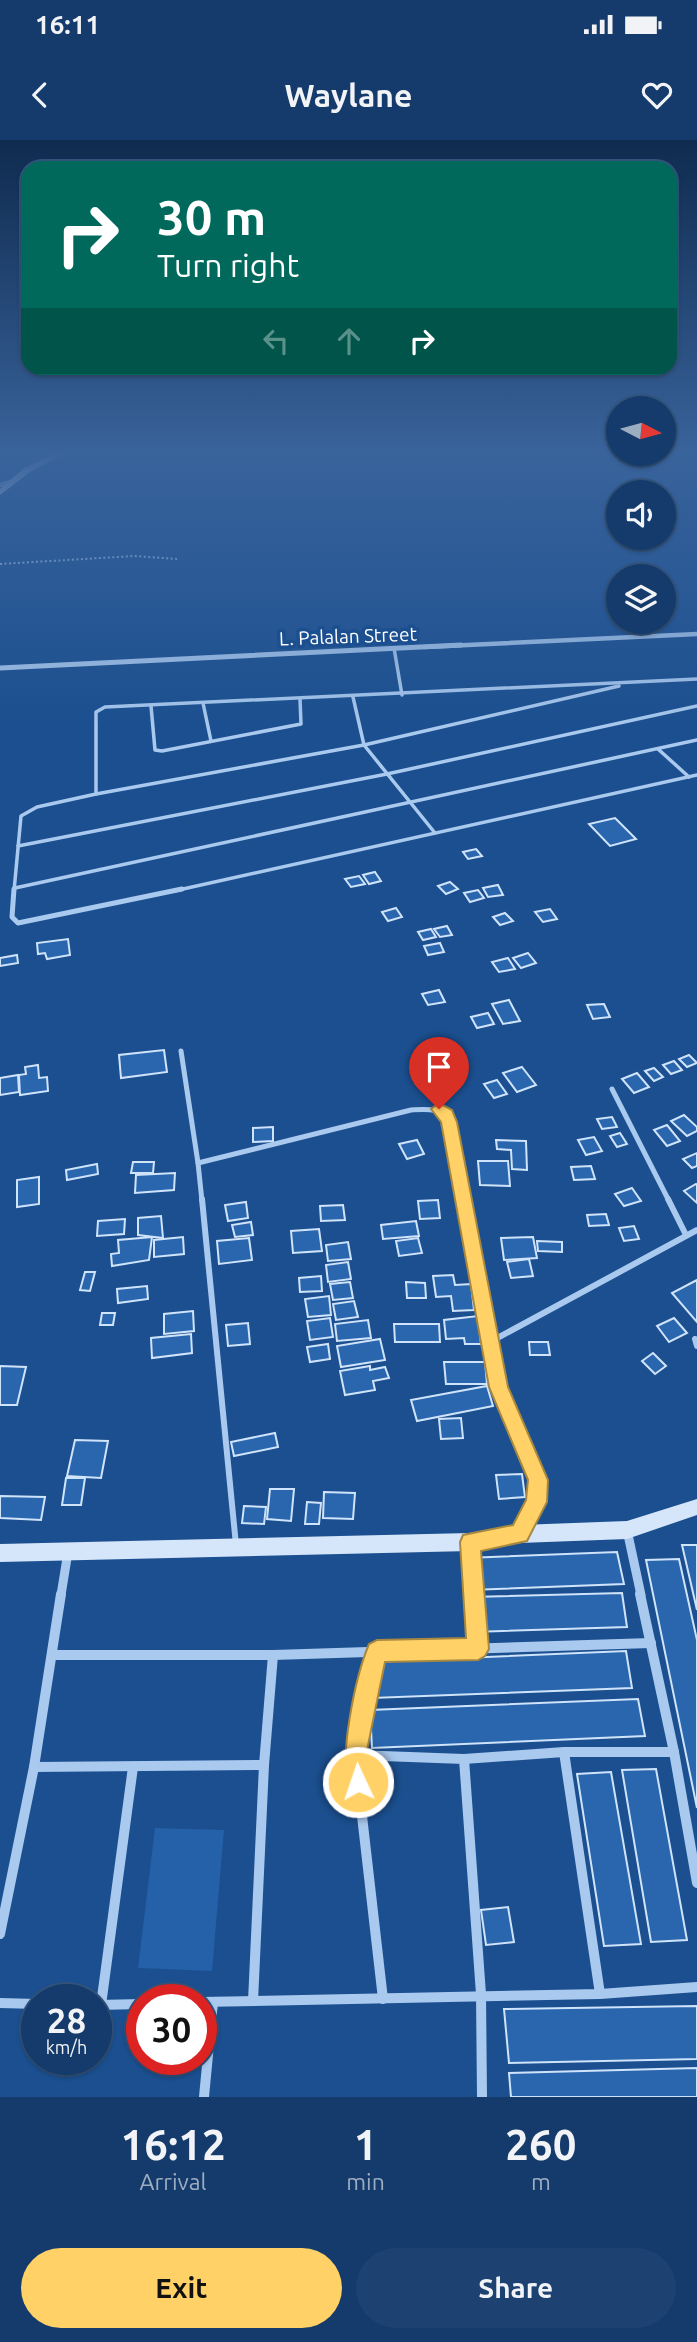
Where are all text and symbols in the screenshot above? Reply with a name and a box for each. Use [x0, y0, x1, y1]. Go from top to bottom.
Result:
text: 16:11 [35, 10, 100, 39]
icon: back [21, 76, 59, 114]
icon: heart [638, 76, 676, 114]
text: Waylane [285, 77, 412, 113]
icon: right [42, 189, 133, 280]
text: 30 m [157, 189, 266, 244]
text: Turn right [157, 247, 299, 283]
icon: left [257, 322, 295, 360]
icon: ahead [330, 322, 368, 360]
icon: right [403, 322, 441, 360]
north arrow [606, 396, 676, 466]
map controls [606, 396, 676, 634]
button: sound [606, 480, 676, 550]
button: layers [606, 564, 676, 634]
street label: L. Palalan Street [279, 623, 418, 649]
pin [409, 1037, 469, 1109]
icon: arrive [420, 1048, 458, 1086]
position arrow [321, 1745, 395, 1819]
speed limit sign: 30 [126, 1984, 217, 2075]
text: 28 [47, 2000, 86, 2040]
text: km/h [46, 2037, 87, 2057]
text: 16:12 [121, 2121, 226, 2168]
text: 1 [354, 2121, 377, 2168]
text: 260 [505, 2121, 576, 2168]
text: Arrival [140, 2169, 207, 2194]
text: min [346, 2169, 385, 2194]
text: m [531, 2169, 551, 2194]
button: Exit [21, 2248, 342, 2328]
button: Share [356, 2248, 676, 2328]

